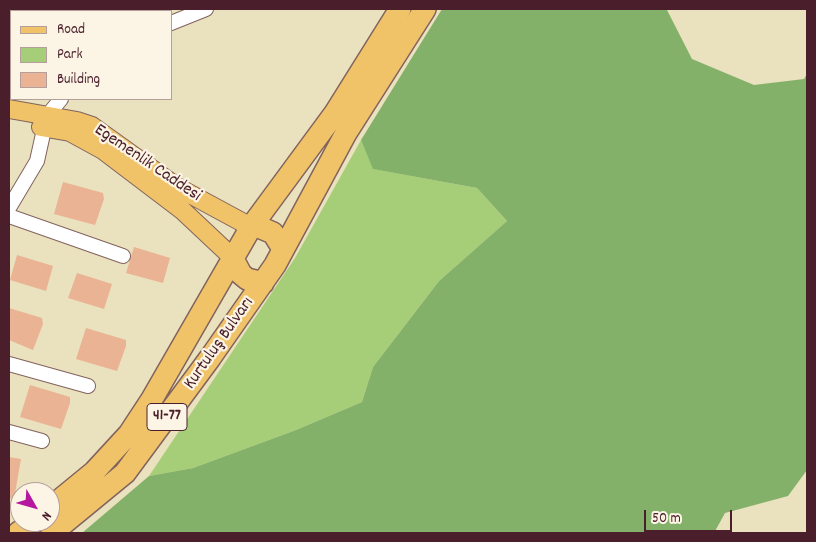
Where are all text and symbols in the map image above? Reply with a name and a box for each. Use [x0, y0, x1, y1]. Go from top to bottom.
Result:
legend [10, 10, 172, 100]
text: Road [57, 19, 85, 41]
text: Park [57, 44, 83, 66]
text: Building [57, 69, 100, 91]
street label: Egemenlik Caddesi [89, 120, 205, 208]
street label: Kurtuluş Bulvarı [180, 294, 260, 394]
road number: 41-77 [147, 404, 187, 431]
north arrow [10, 482, 60, 532]
scale bar [646, 500, 734, 532]
text: N [36, 507, 56, 524]
text: 50 m [652, 508, 681, 530]

